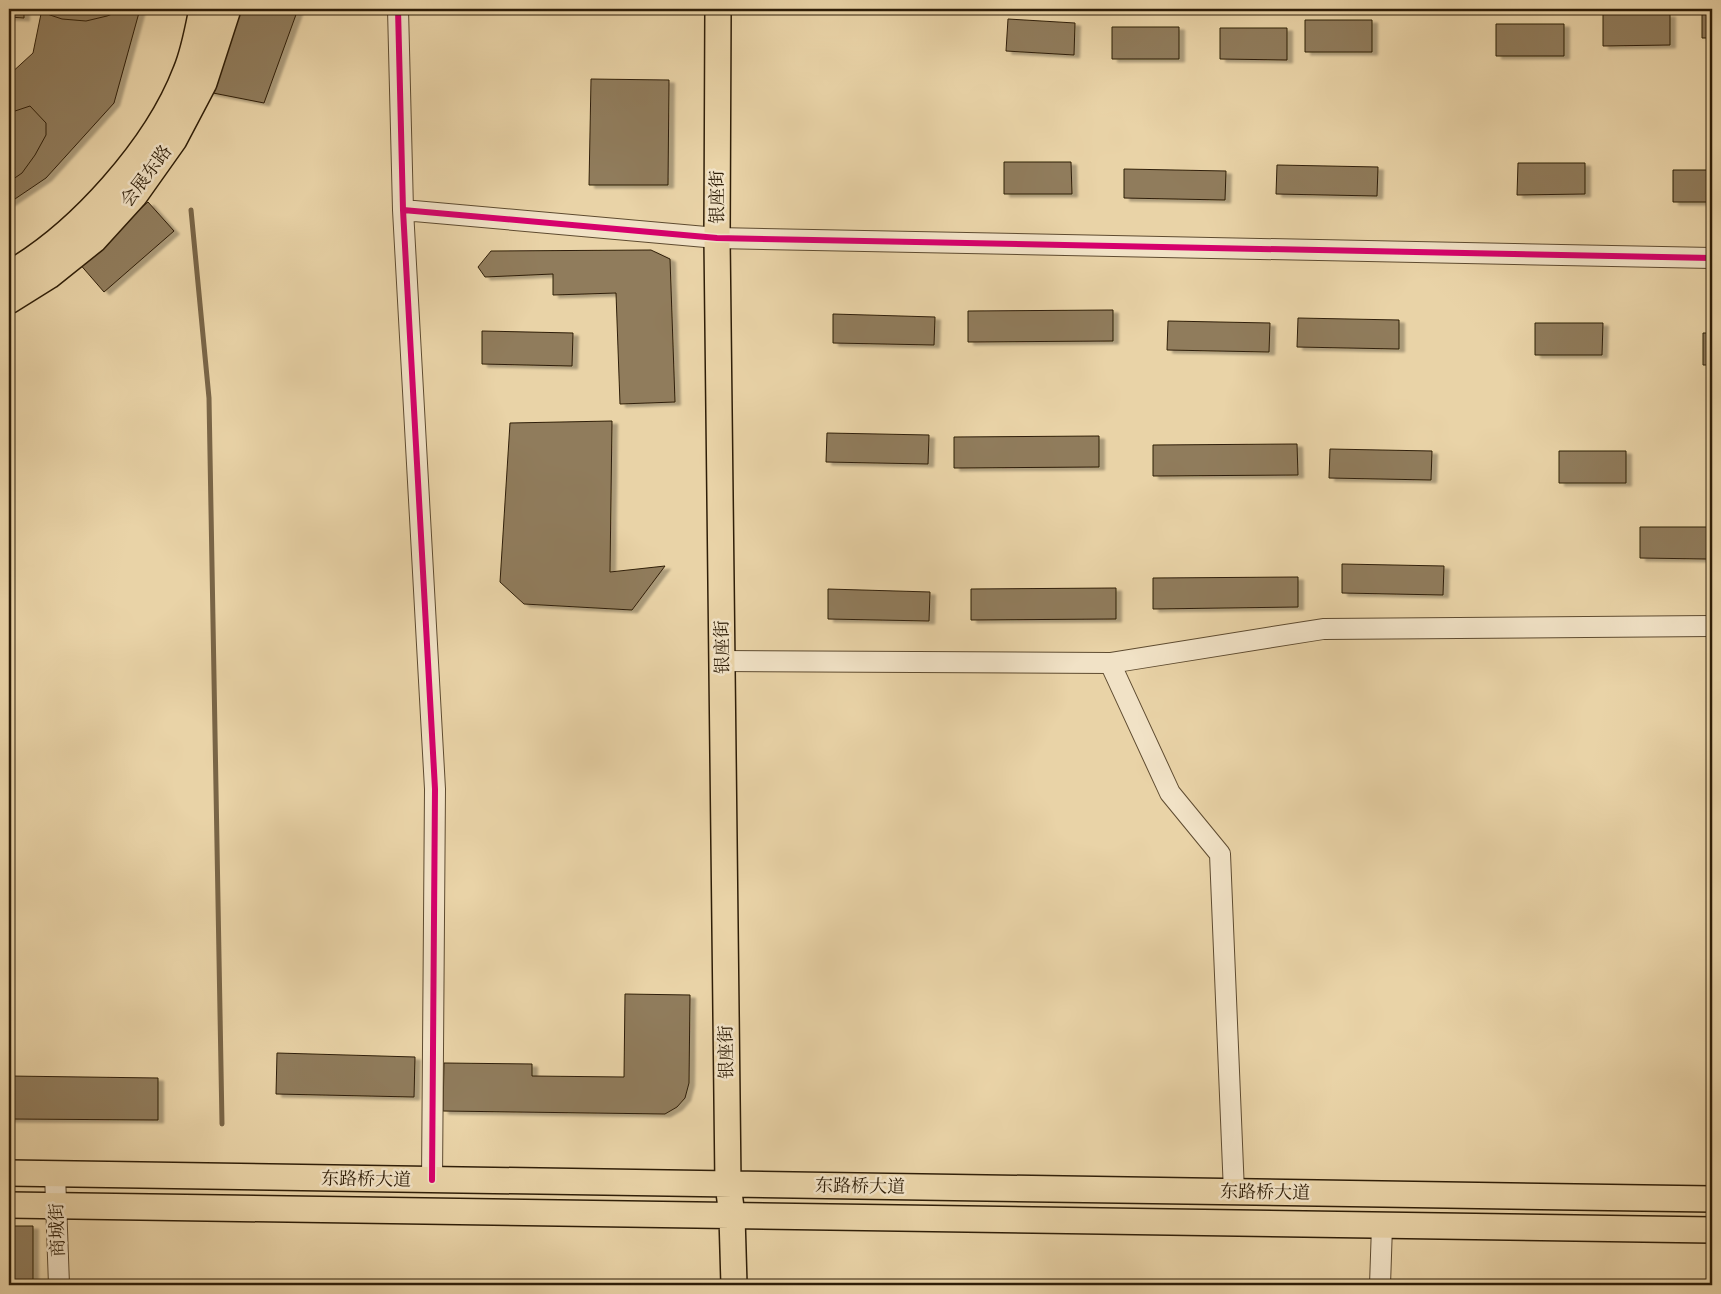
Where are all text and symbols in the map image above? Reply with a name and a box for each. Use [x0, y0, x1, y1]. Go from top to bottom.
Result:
street label: 会展东路 [116, 141, 176, 211]
street label: 银座街 [706, 170, 728, 224]
street label: 银座街 [711, 620, 733, 674]
street label: 银座街 [715, 1025, 737, 1079]
street label: 东路桥大道 [321, 1167, 411, 1191]
street label: 东路桥大道 [815, 1174, 905, 1198]
street label: 东路桥大道 [1220, 1180, 1310, 1204]
street label: 商城街 [45, 1203, 69, 1257]

